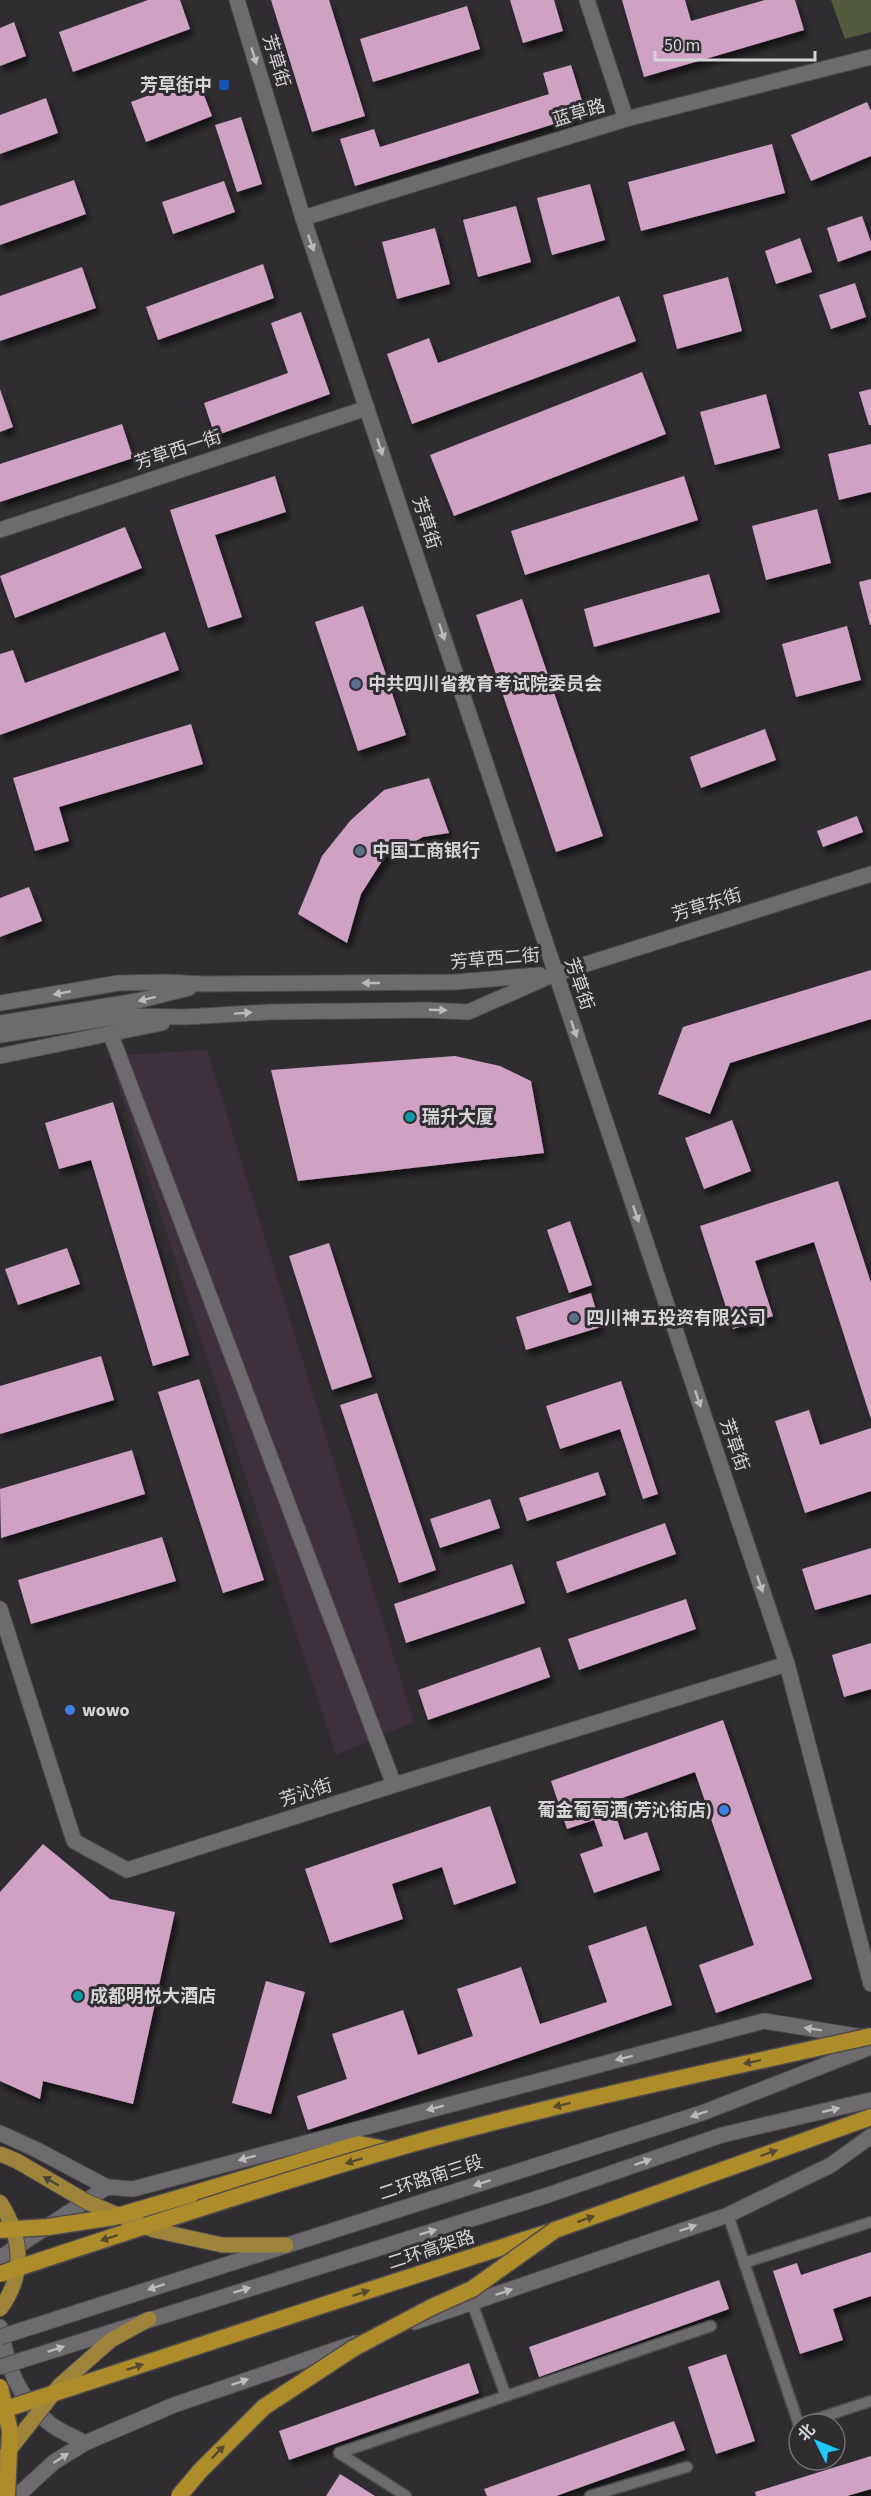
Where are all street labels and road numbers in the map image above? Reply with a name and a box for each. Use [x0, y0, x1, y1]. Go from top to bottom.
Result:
street label: 芳草街 [256, 32, 296, 90]
street label: 蓝草路 [550, 93, 608, 133]
street label: 芳草西一街 [131, 424, 225, 476]
street label: 芳草街 [406, 493, 446, 553]
street label: 芳草东街 [669, 883, 745, 927]
street label: 芳草西二街 [449, 943, 541, 975]
street label: 芳草街 [558, 954, 600, 1014]
street label: 芳草街 [713, 1415, 755, 1475]
street label: 芳沁街 [276, 1773, 336, 1813]
street label: 二环路南三段 [376, 2149, 486, 2207]
street label: 二环高架路 [384, 2224, 478, 2276]

